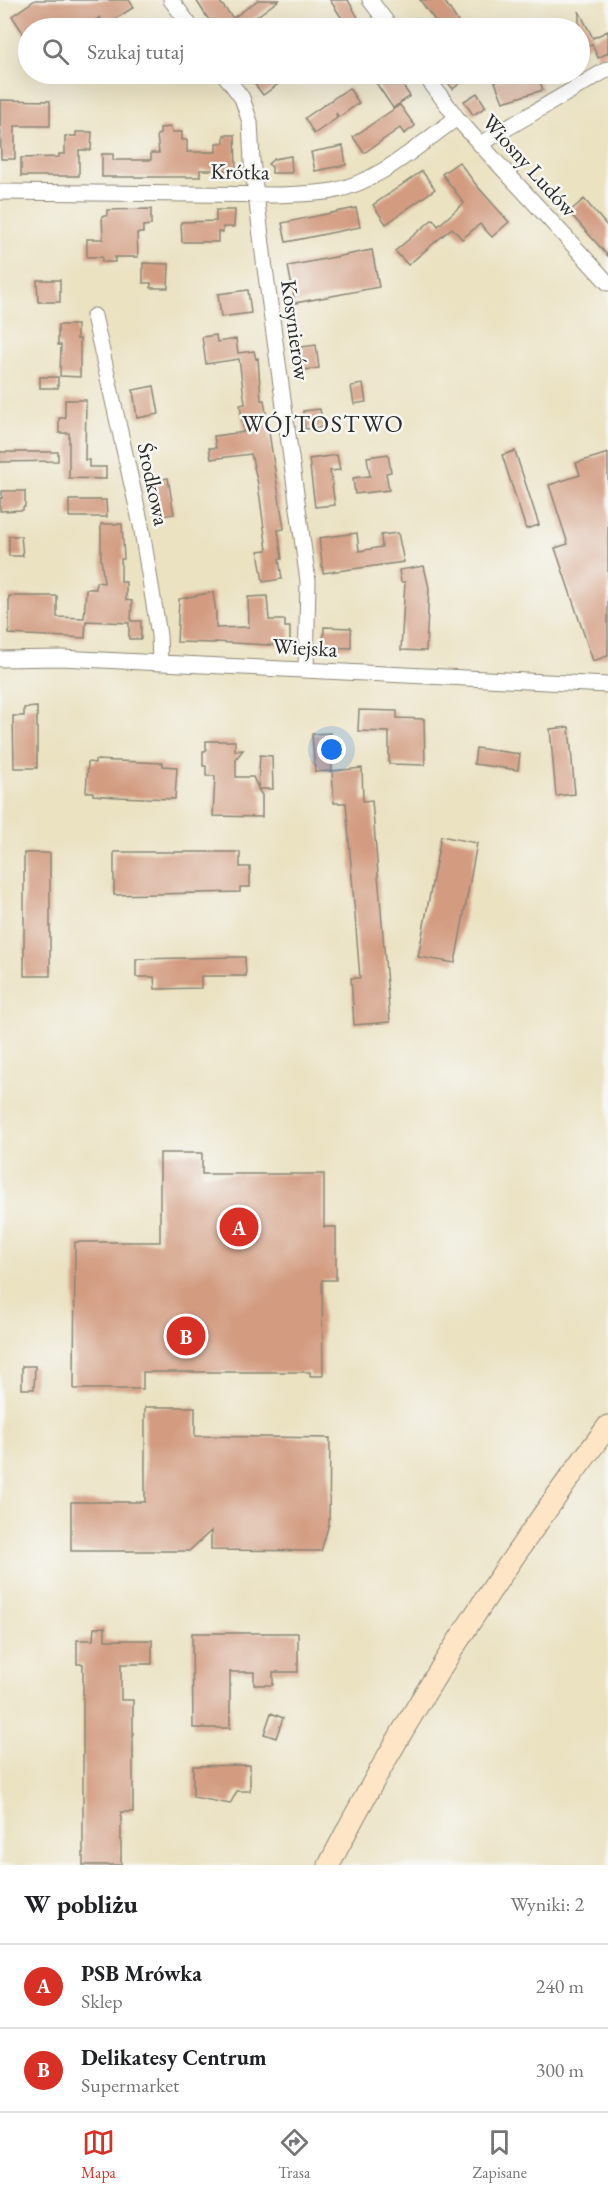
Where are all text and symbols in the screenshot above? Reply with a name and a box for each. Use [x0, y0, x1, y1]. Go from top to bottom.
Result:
search box [18, 18, 590, 84]
icon: search [39, 35, 72, 68]
text: Szukaj tutaj [87, 37, 184, 66]
street label: Wiosny Ludów [476, 108, 584, 224]
street label: Krótka [210, 156, 270, 187]
street label: Kosynierów [274, 278, 317, 383]
district label: WÓJTOSTWO [242, 408, 404, 439]
street label: Środkowa [131, 440, 176, 528]
street label: Wiejska [272, 631, 338, 664]
your location [317, 735, 346, 764]
pin: A [220, 1204, 258, 1250]
pin: B [166, 1314, 206, 1358]
text: W pobliżu [24, 1887, 138, 1921]
text: Wyniki: 2 [511, 1891, 584, 1917]
text: PSB Mrówka [81, 1959, 202, 1988]
text: A [36, 1973, 51, 1999]
text: 240 m [536, 1973, 584, 1999]
text: Sklep [81, 1988, 123, 2014]
text: Delikatesy Centrum [81, 2043, 267, 2072]
text: B [37, 2057, 50, 2083]
text: 300 m [536, 2057, 584, 2083]
text: Supermarket [81, 2072, 179, 2098]
tab: Mapa [81, 2126, 116, 2183]
tab: Trasa [278, 2126, 311, 2183]
tab: Zapisane [473, 2126, 527, 2183]

